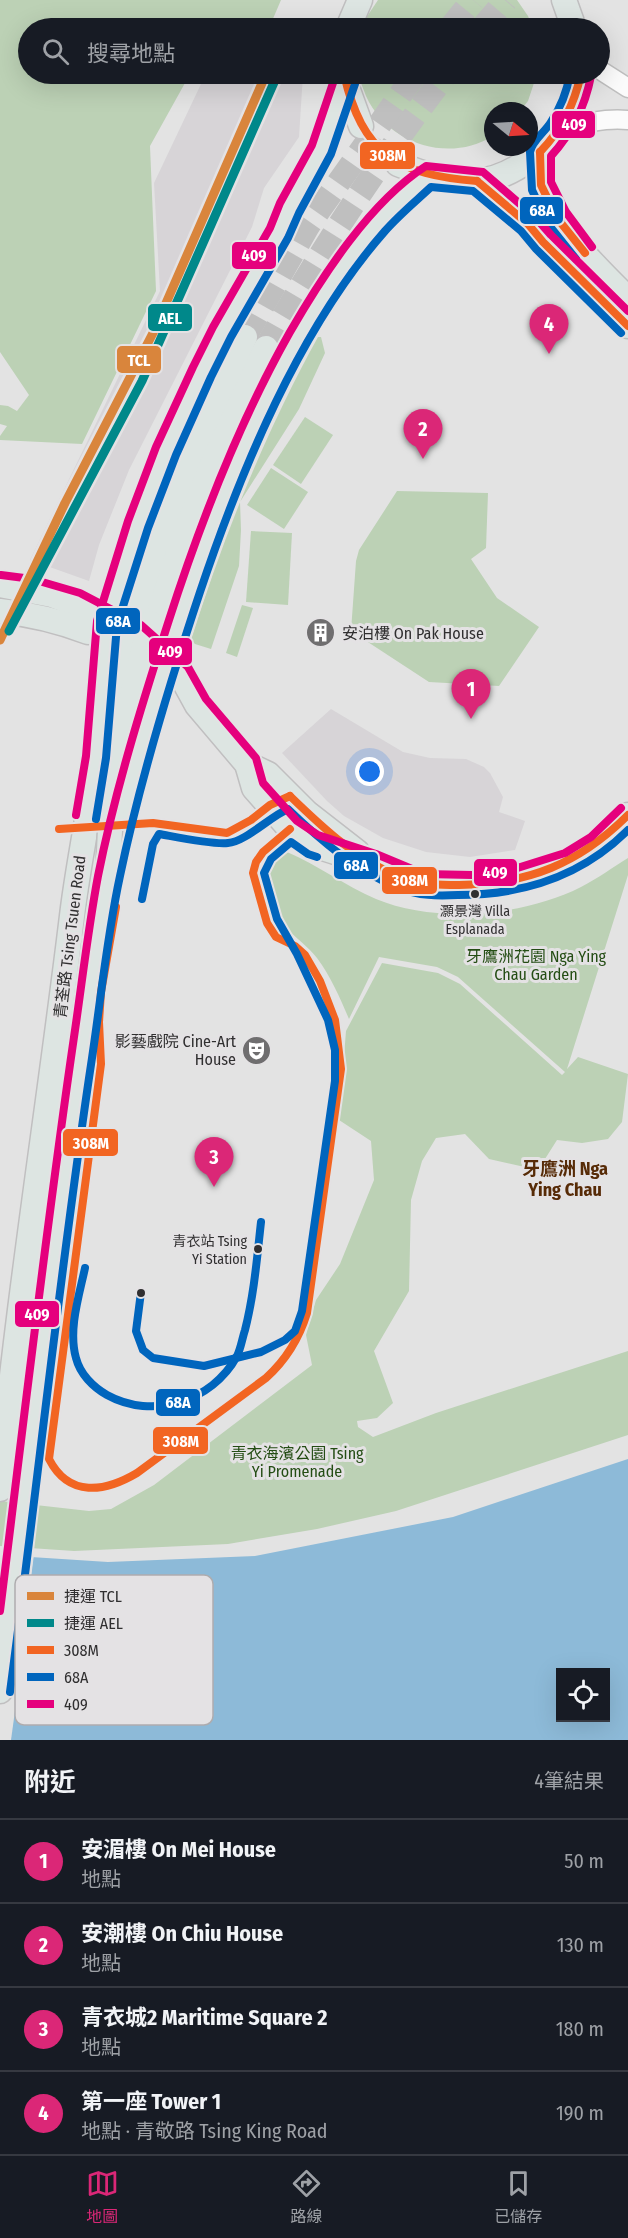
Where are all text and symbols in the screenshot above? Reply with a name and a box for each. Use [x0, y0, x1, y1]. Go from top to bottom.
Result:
search box [18, 18, 610, 84]
icon: search [39, 35, 72, 68]
text: 搜尋地點 [87, 40, 175, 67]
north arrow [484, 102, 538, 156]
line badge: 409 [551, 110, 596, 139]
text: 409 [561, 115, 587, 134]
line badge: 308M [359, 141, 416, 170]
text: 308M [369, 146, 407, 165]
line badge: 68A [519, 196, 564, 225]
text: 68A [529, 201, 555, 220]
line badge: 409 [231, 241, 277, 270]
text: 409 [241, 246, 267, 265]
line badge: AEL [147, 303, 193, 332]
pin: 4 [530, 304, 568, 354]
text: AEL [157, 309, 182, 328]
line badge: TCL [116, 345, 162, 374]
text: TCL [127, 351, 151, 370]
pin: 2 [404, 410, 442, 459]
line badge: 68A [95, 607, 141, 635]
text: 68A [105, 612, 131, 631]
building icon: 安泊樓 On Pak House [305, 617, 337, 649]
place label: 安泊樓 On Pak House [342, 624, 484, 643]
line badge: 409 [148, 637, 193, 666]
text: 409 [157, 642, 183, 661]
pin: 1 [452, 670, 490, 719]
your location [355, 757, 384, 786]
line badge: 68A [333, 851, 379, 880]
street label: 青荃路 Tsing Tsuen Road [51, 854, 89, 1020]
text: 68A [343, 856, 369, 875]
line badge: 409 [473, 858, 518, 887]
text: 409 [482, 863, 508, 882]
line badge: 308M [381, 866, 438, 895]
text: 308M [391, 871, 429, 890]
marker: 灝景灣 Villa Esplanada [469, 888, 481, 900]
place label: 灝景灣 Villa Esplanada [440, 903, 510, 938]
park label: 牙鷹洲花園 Nga Ying Chau Garden [466, 947, 607, 984]
place label: 影藝戲院 Cine-Art House [115, 1032, 237, 1069]
theatre icon: 影藝戲院 Cine-Art House [241, 1034, 273, 1066]
line badge: 308M [62, 1128, 119, 1157]
text: 308M [72, 1134, 110, 1153]
pin: 3 [194, 1138, 234, 1187]
district label: 牙鷹洲 Nga Ying Chau [522, 1158, 608, 1201]
place label: 青衣站 Tsing Yi Station [172, 1233, 247, 1268]
marker: 青衣站 Tsing Yi Station [252, 1243, 264, 1255]
unlabelled marker [135, 1287, 147, 1299]
line badge: 409 [14, 1300, 60, 1328]
text: 409 [24, 1305, 50, 1324]
line badge: 68A [155, 1388, 201, 1417]
text: 68A [165, 1393, 191, 1412]
line badge: 308M [152, 1426, 209, 1455]
text: 308M [162, 1432, 200, 1451]
park label: 青衣海濱公園 Tsing Yi Promenade [230, 1444, 364, 1481]
legend [15, 1575, 213, 1725]
text: 捷運 TCL [64, 1587, 122, 1606]
text: 捷運 AEL [64, 1614, 123, 1633]
text: 308M [64, 1641, 99, 1660]
text: 68A [64, 1668, 89, 1687]
map controls [556, 1668, 610, 1722]
button: locate [556, 1668, 610, 1722]
text: 409 [64, 1695, 88, 1714]
text: 附近 [24, 1767, 76, 1798]
text: 4筆結果 [534, 1769, 604, 1793]
text: 安湄樓 On Mei House [81, 1836, 276, 1863]
text: 1 [39, 1849, 48, 1873]
text: 50 m [564, 1849, 604, 1873]
text: 地點 [81, 1867, 121, 1891]
text: 安潮樓 On Chiu House [81, 1920, 283, 1947]
text: 2 [39, 1933, 48, 1957]
text: 130 m [557, 1933, 604, 1957]
text: 地點 [81, 1951, 121, 1975]
text: 青衣城2 Maritime Square 2 [81, 2004, 327, 2031]
text: 3 [39, 2017, 48, 2041]
text: 180 m [556, 2017, 604, 2041]
text: 地點 [81, 2035, 121, 2059]
text: 第一座 Tower 1 [81, 2088, 221, 2115]
text: 4 [38, 2101, 49, 2125]
text: 190 m [556, 2101, 604, 2125]
text: 地點 · 青敬路 Tsing King Road [81, 2119, 328, 2143]
tab: 地圖 [86, 2167, 119, 2227]
tab: 路線 [290, 2167, 323, 2227]
tab: 已儲存 [494, 2167, 542, 2227]

